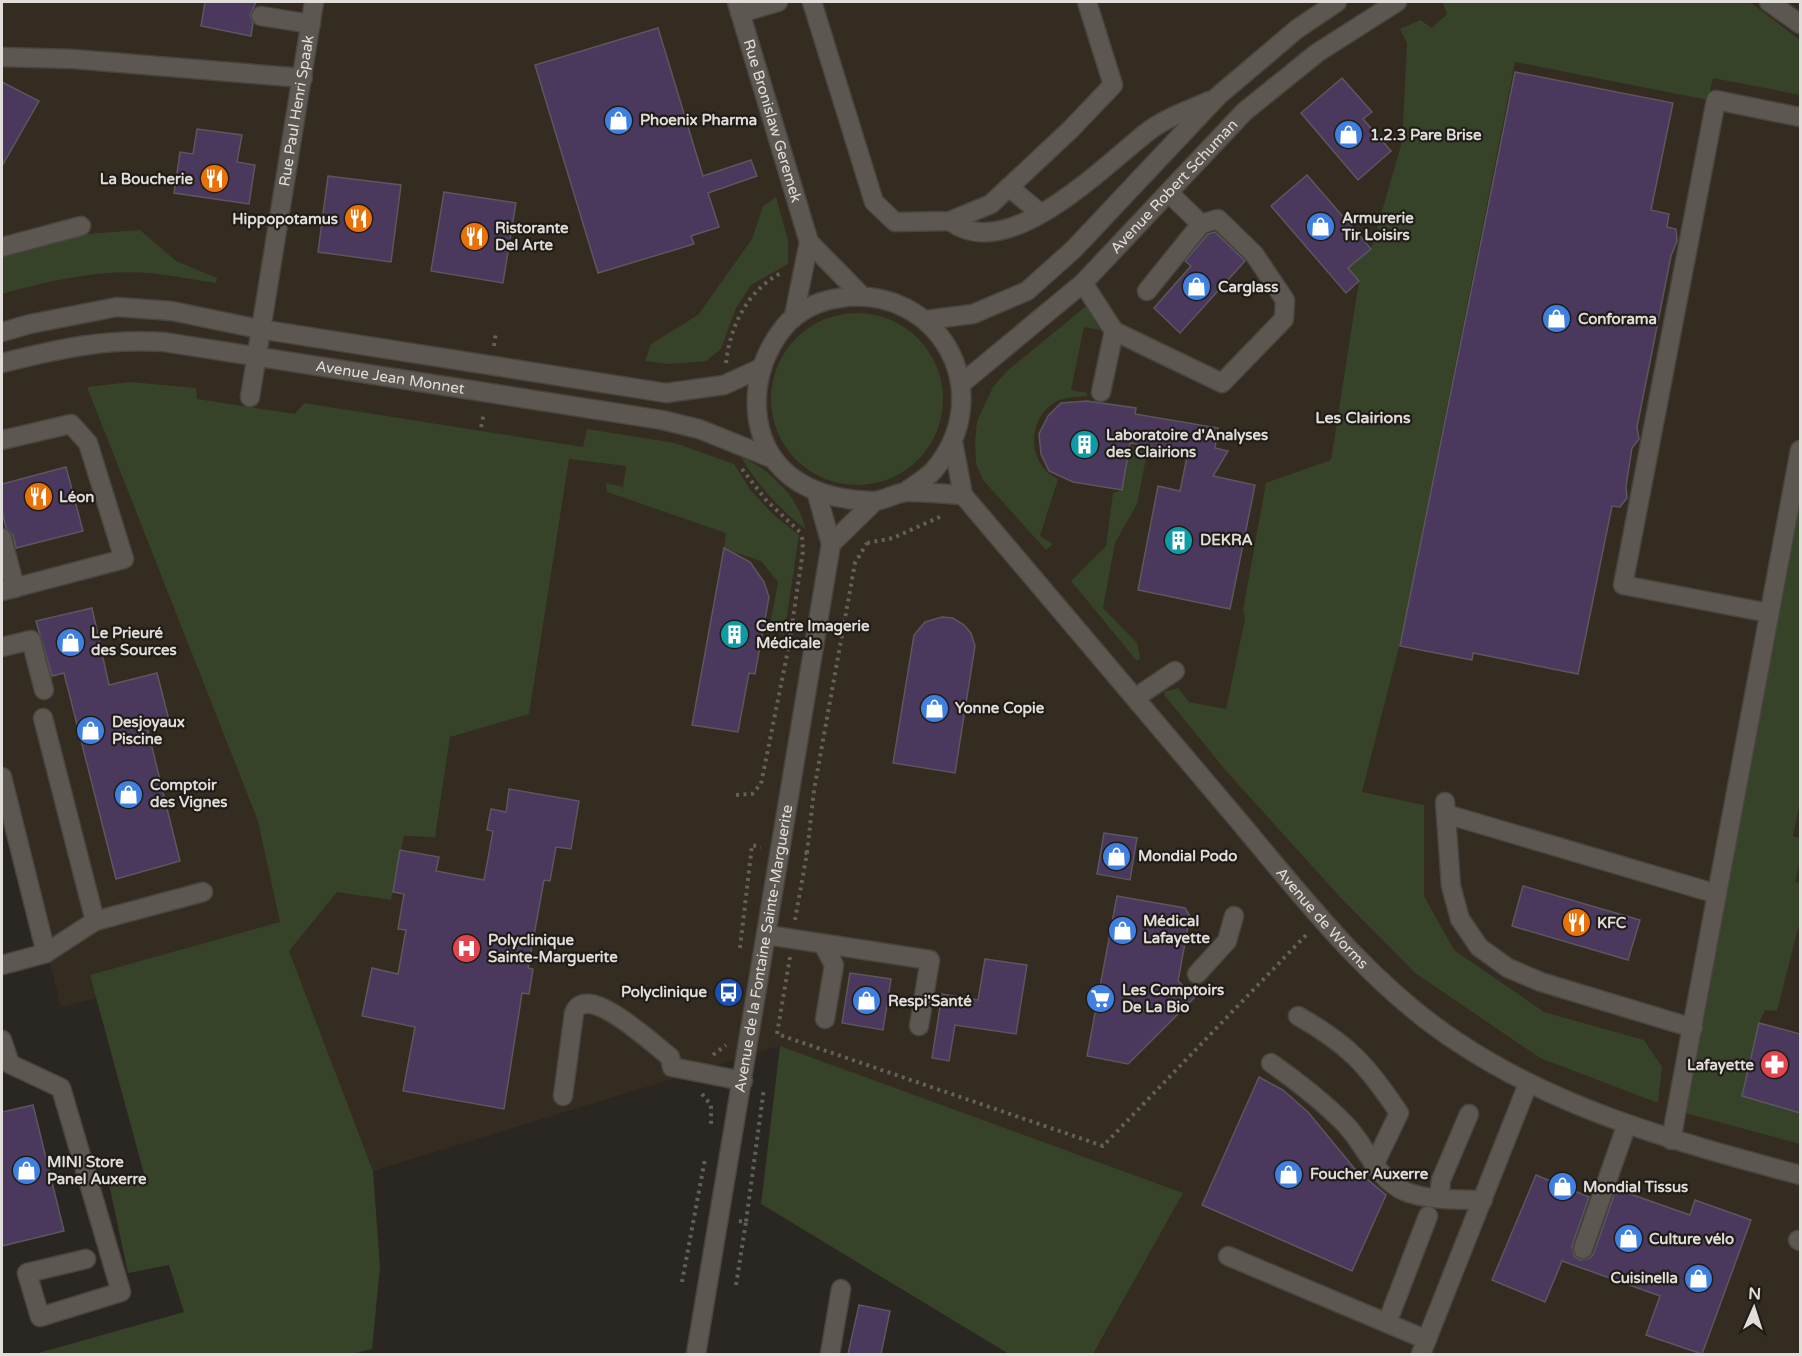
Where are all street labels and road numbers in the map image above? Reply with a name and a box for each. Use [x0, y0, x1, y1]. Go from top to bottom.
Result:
street label: Rue Paul Henri Spaak [275, 34, 317, 188]
street label: Rue Bronislaw Geremek [740, 37, 806, 205]
street label: Avenue Robert Schuman [1106, 116, 1241, 257]
street label: Avenue Jean Monnet [314, 357, 466, 398]
street label: Avenue de la Fontaine Sainte-Marguerite [731, 803, 796, 1094]
street label: Avenue de Worms [1272, 864, 1372, 973]

